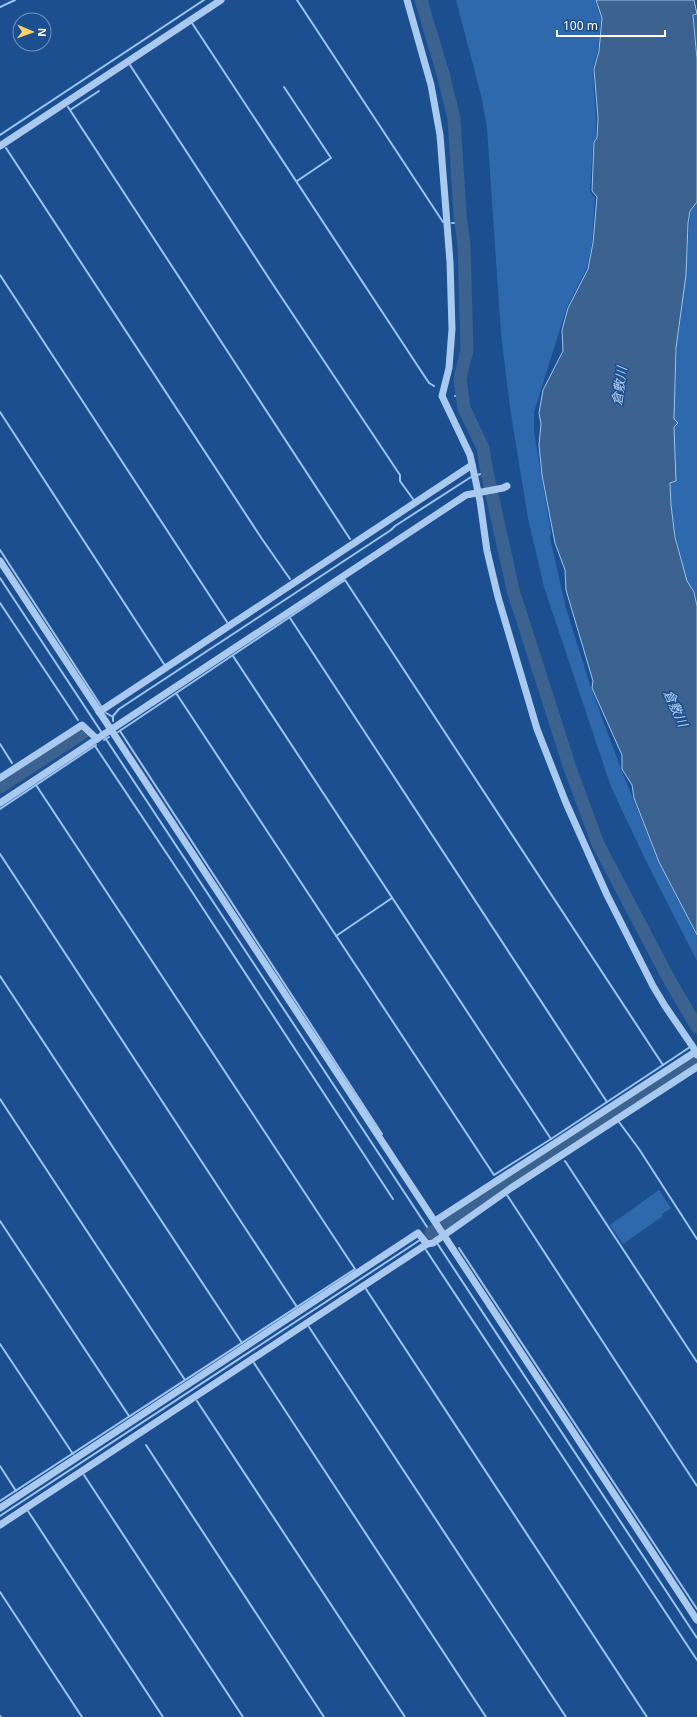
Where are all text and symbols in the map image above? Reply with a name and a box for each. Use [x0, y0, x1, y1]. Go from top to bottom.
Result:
north arrow [12, 12, 52, 52]
scale bar [557, 12, 665, 38]
text: 100 m [563, 17, 598, 34]
text: N [35, 28, 50, 37]
water label: 倉敷川 [607, 363, 631, 407]
water label: 倉敷川 [660, 687, 693, 731]

